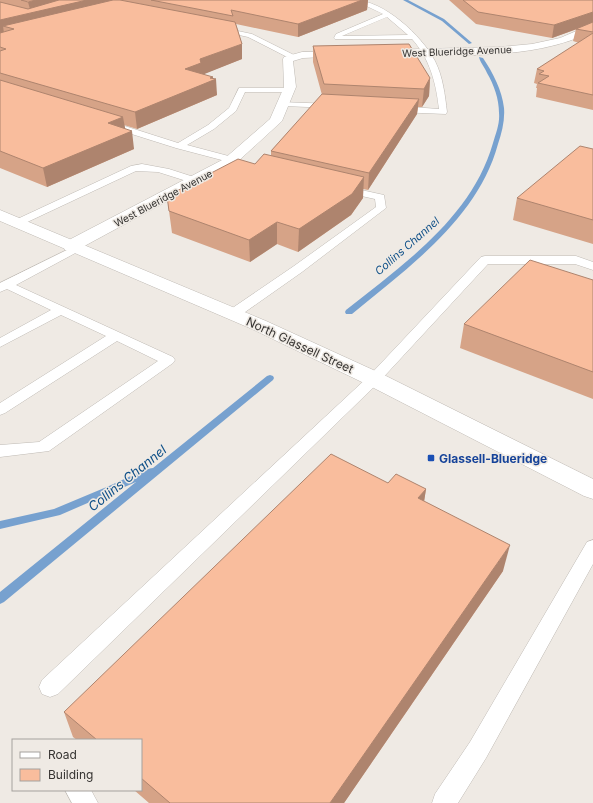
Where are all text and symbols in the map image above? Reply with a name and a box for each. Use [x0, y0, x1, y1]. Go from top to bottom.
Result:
street label: West Blueridge Avenue [402, 43, 512, 59]
street label: West Blueridge Avenue [112, 167, 214, 229]
water label: Collins Channel [372, 214, 443, 278]
street label: North Glassell Street [244, 314, 356, 376]
water label: Collins Channel [85, 441, 170, 514]
place label: Glassell-Blueridge [439, 451, 547, 466]
marker: Glassell-Blueridge [426, 453, 436, 463]
legend [12, 739, 142, 791]
text: Road [48, 747, 77, 762]
text: Building [48, 767, 93, 782]

